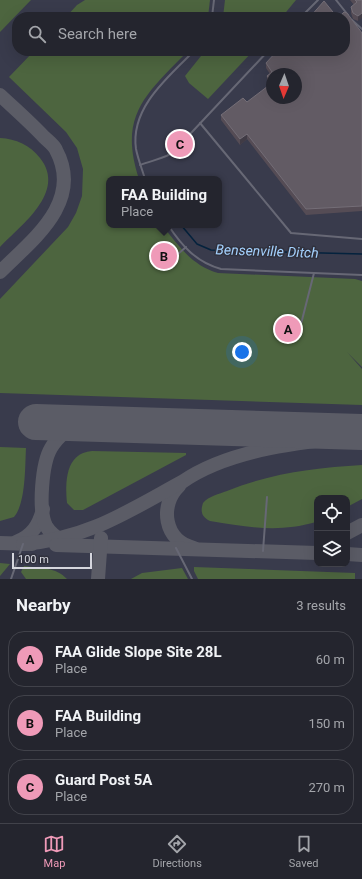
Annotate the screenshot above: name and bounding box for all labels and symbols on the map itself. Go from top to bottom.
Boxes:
north arrow [266,68,302,104]
pin: C [167,129,193,159]
pin: B [151,241,177,271]
water label: Bensenville Ditch [215,241,319,261]
pin: A [275,314,301,344]
your location [232,342,252,362]
scale bar [12,551,92,570]

